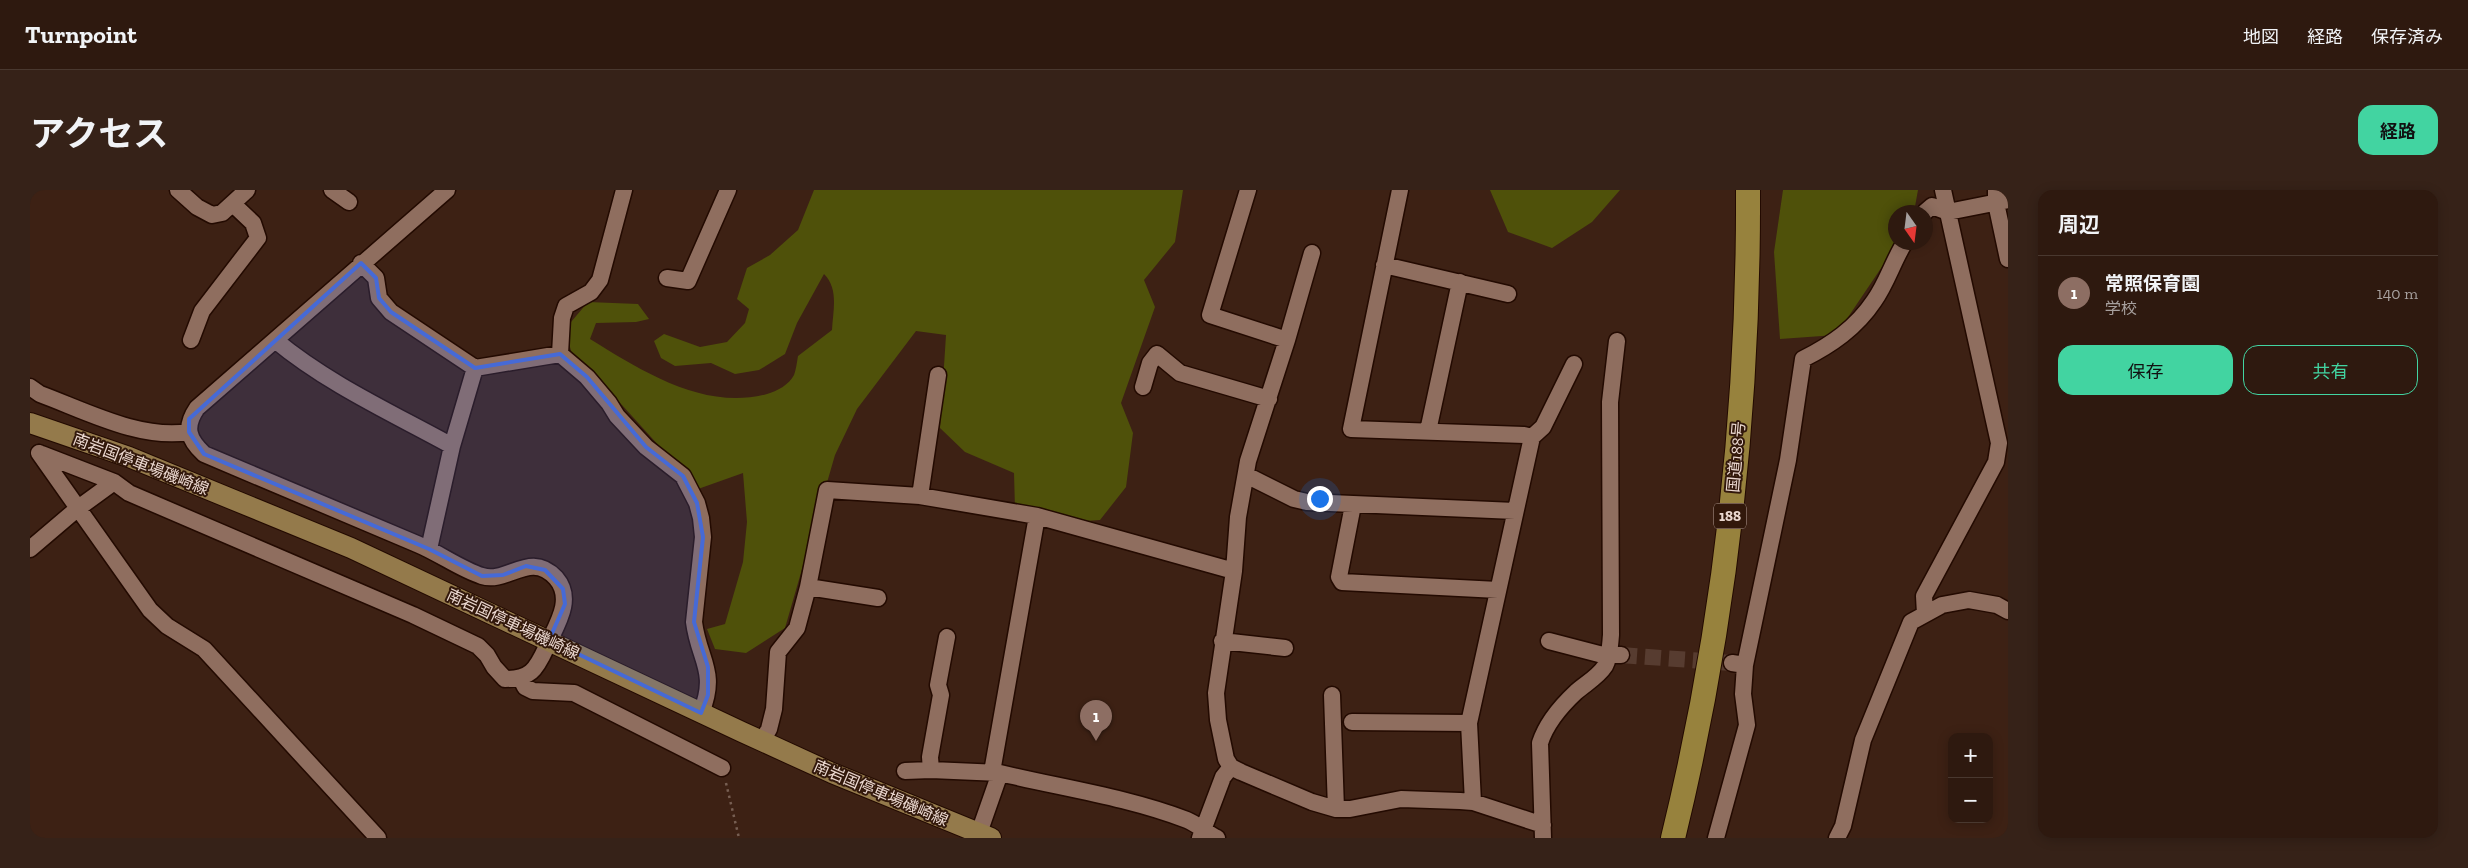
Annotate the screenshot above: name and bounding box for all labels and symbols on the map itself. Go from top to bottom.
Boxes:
north arrow [1888,205,1933,250]
street label: 国道188号 [1723,421,1749,493]
street label: 南岩国停車場磯崎線 [70,429,212,499]
your location [1307,486,1333,512]
road number: 188 [1714,504,1746,528]
street label: 南岩国停車場磯崎線 [444,585,582,663]
pin: 1 [1080,700,1112,741]
street label: 南岩国停車場磯崎線 [811,756,951,830]

